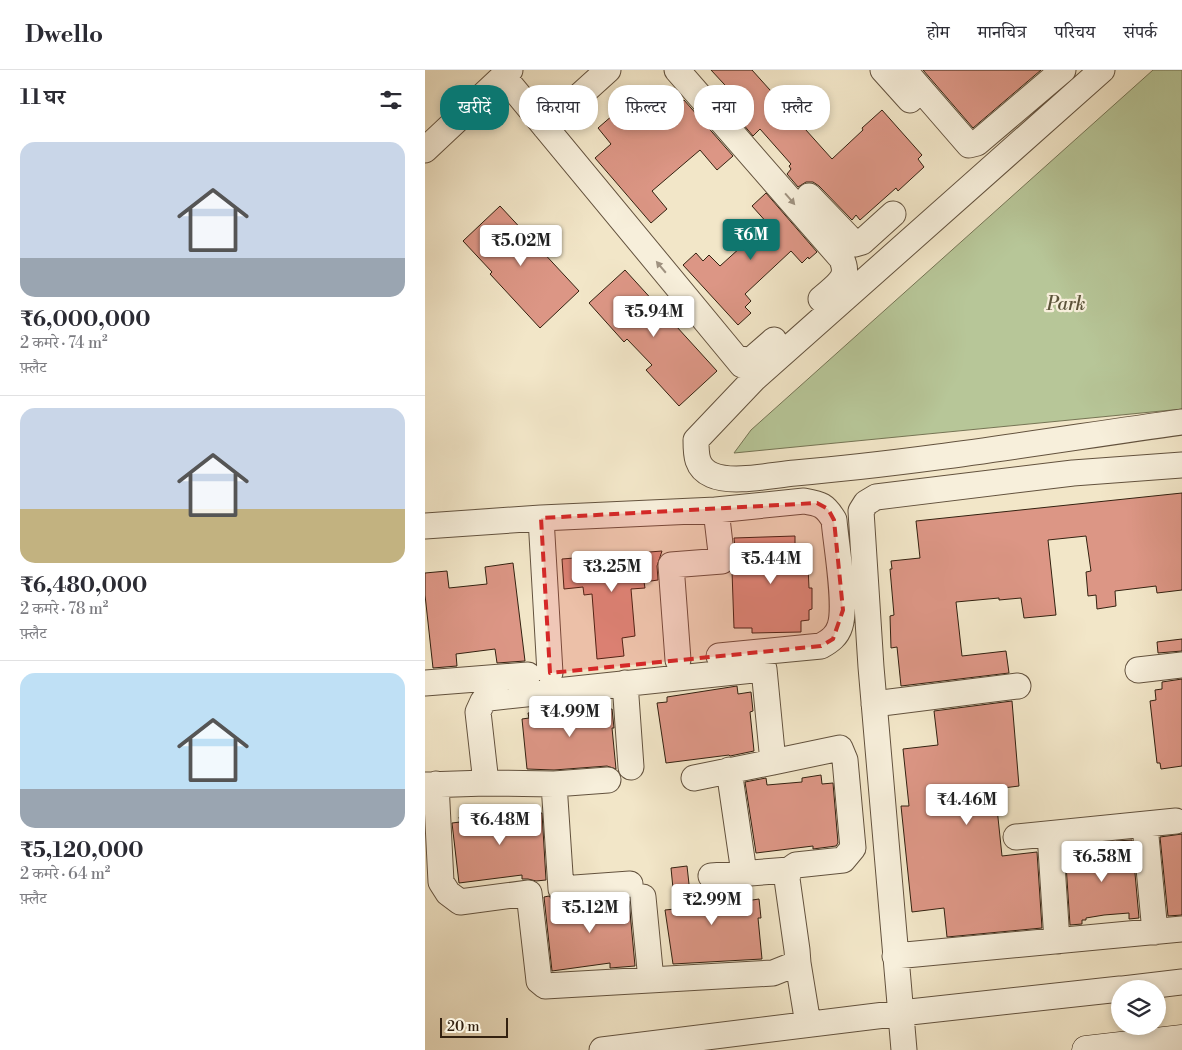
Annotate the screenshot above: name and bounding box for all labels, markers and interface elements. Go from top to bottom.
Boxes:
text: Dwello [25,20,103,50]
text: होम [927,21,950,44]
text: मानचित्र [978,21,1026,44]
text: परिचय [1054,21,1095,44]
text: संपर्क [1123,21,1157,44]
text: 11 घर [20,85,65,111]
chip: खरीदें [440,85,509,130]
chip: किराया [519,85,598,130]
chip: फ़िल्टर [608,85,684,130]
chip: नया [694,85,754,130]
chip: फ़्लैट [764,85,830,130]
icon: filters [377,86,405,114]
icon: home [168,175,258,265]
one-way arrow [784,192,795,205]
pin: ₹6M [727,218,775,261]
pin: ₹5.02M [480,224,562,267]
text: ₹6M [734,225,768,245]
text: ₹5.02M [491,231,551,251]
one-way arrow [656,261,667,273]
park label: Park [1046,292,1086,316]
pin: ₹5.94M [613,296,695,338]
text: ₹5.94M [624,302,684,322]
text: ₹6,000,000 [20,307,150,333]
text: 2 कमरे · 74 m² [20,333,108,353]
text: फ़्लैट [20,358,47,378]
icon: home [168,440,258,530]
pin: ₹5.44M [730,542,812,585]
text: ₹5.44M [741,549,801,569]
pin: ₹3.25M [571,550,653,593]
text: ₹3.25M [583,557,641,577]
text: ₹6,480,000 [20,573,147,599]
text: 2 कमरे · 78 m² [20,599,108,619]
text: फ़्लैट [20,624,47,644]
pin: ₹4.99M [529,696,611,738]
text: ₹4.99M [540,702,600,722]
icon: home [168,705,258,795]
pin: ₹4.46M [926,784,1008,826]
text: ₹4.46M [937,790,997,810]
pin: ₹6.48M [459,804,541,846]
text: ₹6.48M [470,810,530,830]
text: ₹5,120,000 [20,838,144,864]
pin: ₹6.58M [1061,840,1143,883]
text: ₹6.58M [1072,847,1132,867]
text: 2 कमरे · 64 m² [20,864,110,884]
pin: ₹2.99M [671,884,753,926]
text: फ़्लैट [20,889,47,909]
text: ₹2.99M [682,890,742,910]
pin: ₹5.12M [549,892,631,934]
text: ₹5.12M [562,898,618,918]
map controls [1111,980,1166,1035]
button: layers [1111,980,1166,1035]
scale bar [440,1015,507,1038]
text: 20 m [447,1018,479,1036]

